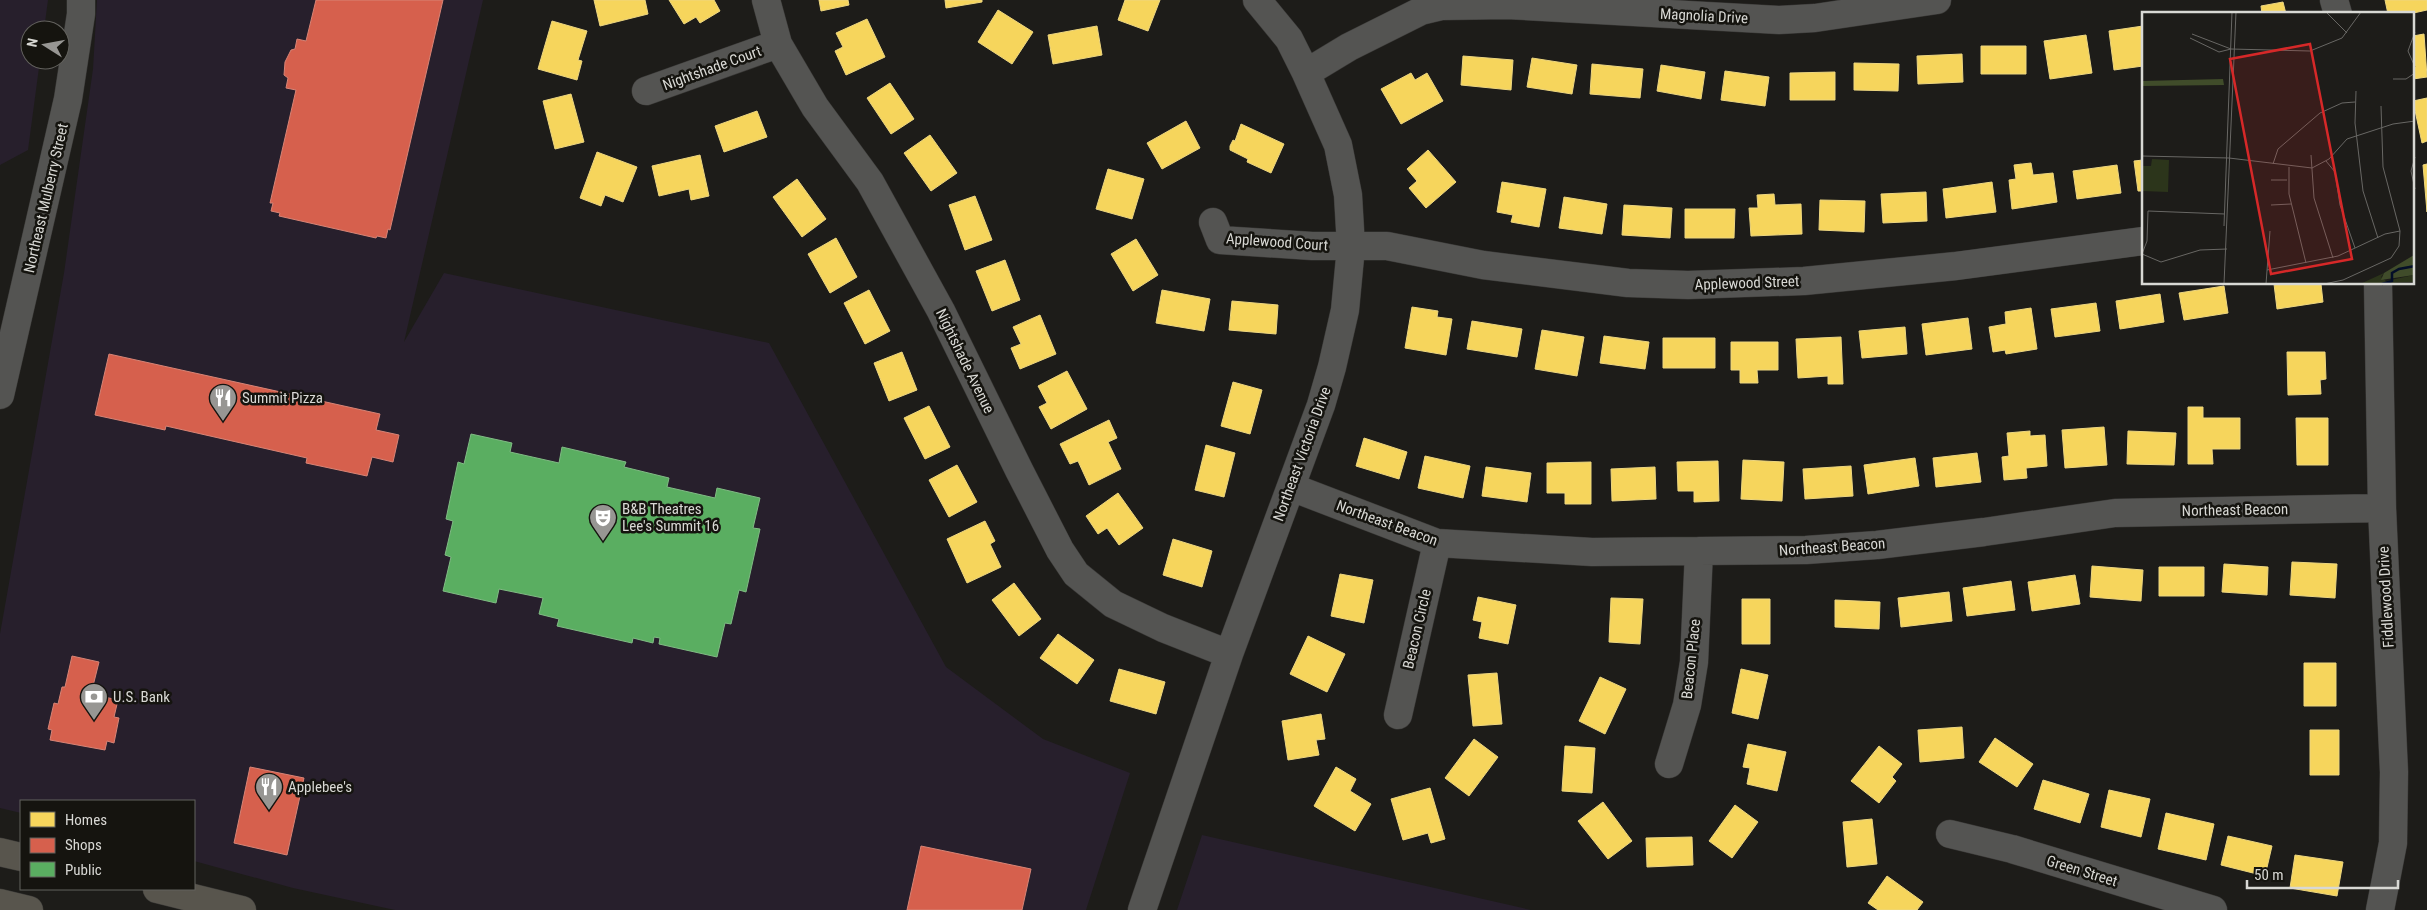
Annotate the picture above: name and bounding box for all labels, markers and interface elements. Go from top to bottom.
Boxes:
street label: Magnolia Drive [1660,5,1748,27]
inset map [2142,12,2414,285]
north arrow [20,20,70,70]
text: N [24,37,41,48]
street label: Nightshade Court [660,42,764,94]
street label: Northeast Mulberry Street [20,121,72,275]
street label: Applewood Court [1225,229,1329,255]
street label: Applewood Street [1694,272,1800,294]
street label: Nightshade Avenue [932,306,998,416]
restaurant icon: Summit Pizza [208,383,238,422]
street label: Northeast Victoria Drive [1269,384,1335,524]
place label: Summit Pizza [242,389,323,407]
street label: Northeast Beacon [1334,496,1440,550]
place label: B&B Theatres Lee's Summit 16 [622,500,719,535]
street label: Northeast Beacon [2182,500,2288,520]
theatre icon: B&B Theatres Lee's Summit 16 [588,503,618,542]
street label: Northeast Beacon [1778,534,1886,560]
street label: Fiddlewood Drive [2374,546,2398,648]
street label: Beacon Circle [1399,587,1435,671]
street label: Beacon Place [1678,618,1704,700]
bank icon: U.S. Bank [79,682,109,721]
place label: U.S. Bank [113,688,170,706]
restaurant icon: Applebee's [254,772,284,811]
place label: Applebee's [288,778,352,796]
legend [20,800,195,890]
text: Homes [65,811,107,829]
text: Shops [65,836,102,854]
street label: Green Street [2044,852,2120,890]
scale bar [2247,858,2398,890]
text: Public [65,861,102,879]
text: 50 m [2254,866,2284,884]

